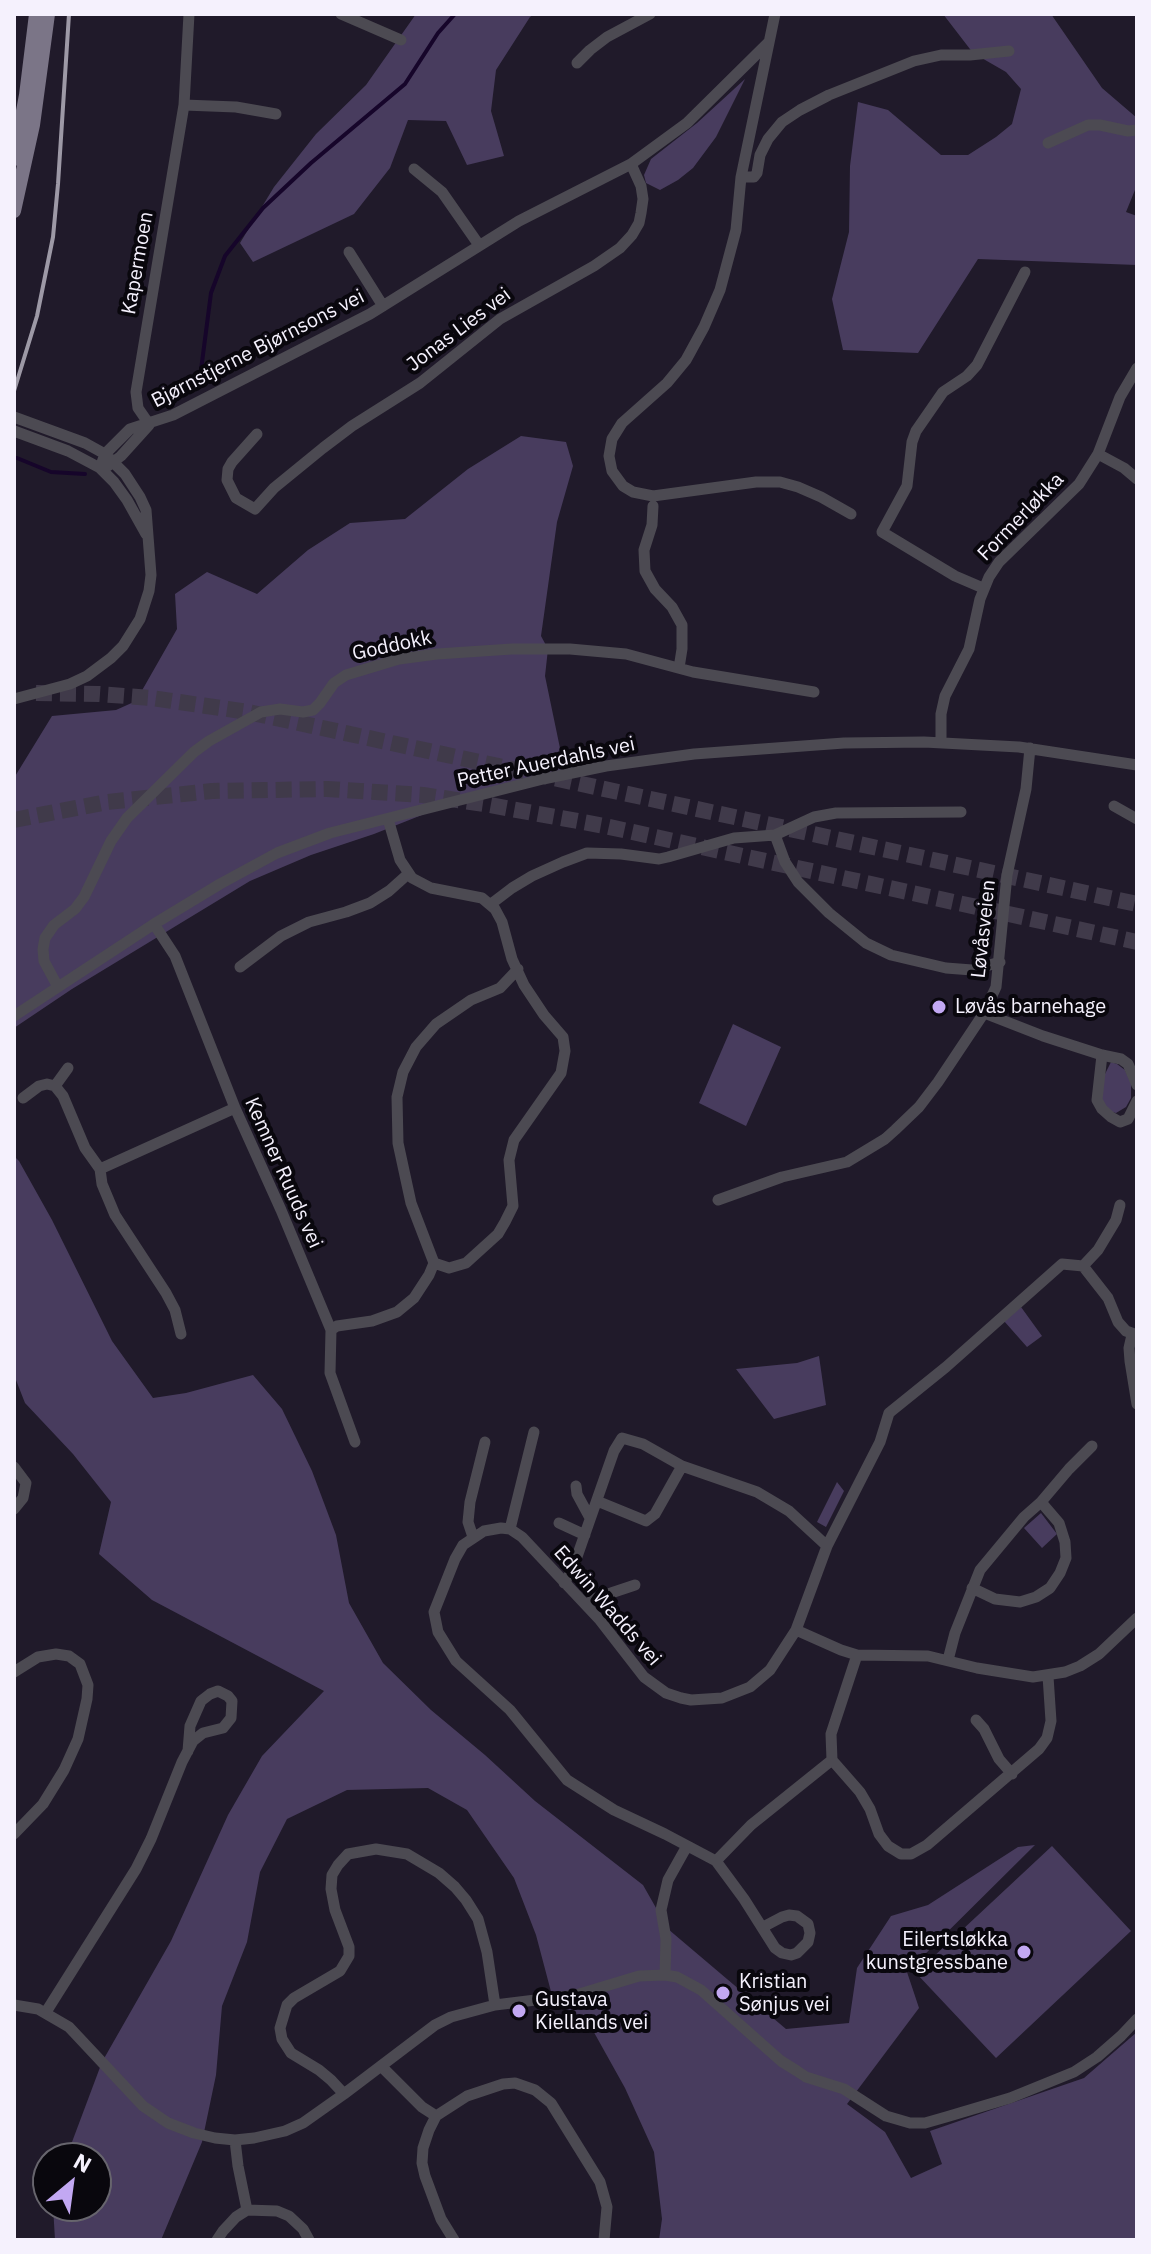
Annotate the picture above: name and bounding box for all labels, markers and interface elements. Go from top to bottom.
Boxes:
street label: Kapermoen [117,210,159,316]
street label: Jonas Lies vei [402,283,516,377]
street label: Bjørnstjerne Bjørnsons vei [148,285,368,413]
street label: Formerløkka [973,468,1069,566]
street label: Goddokk [350,626,434,666]
street label: Petter Auerdahls vei [455,732,637,794]
street label: Løvåsveien [967,879,1001,979]
place label: Løvås barnehage [955,995,1106,1019]
marker: Løvås barnehage [930,998,948,1016]
street label: Kemner Ruuds vei [239,1094,327,1252]
street label: Edwin Wadds vei [548,1541,666,1671]
place label: Eilertsløkka kunstgressbane [866,1928,1008,1975]
marker: Eilertsløkka kunstgressbane [1015,1943,1033,1961]
place label: Kristian Sønjus vei [739,1970,830,2017]
marker: Kristian Sønjus vei [714,1984,732,2002]
place label: Gustava Kiellands vei [535,1988,648,2035]
marker: Gustava Kiellands vei [510,2002,528,2020]
north arrow [32,2142,112,2222]
text: N [69,2146,97,2179]

